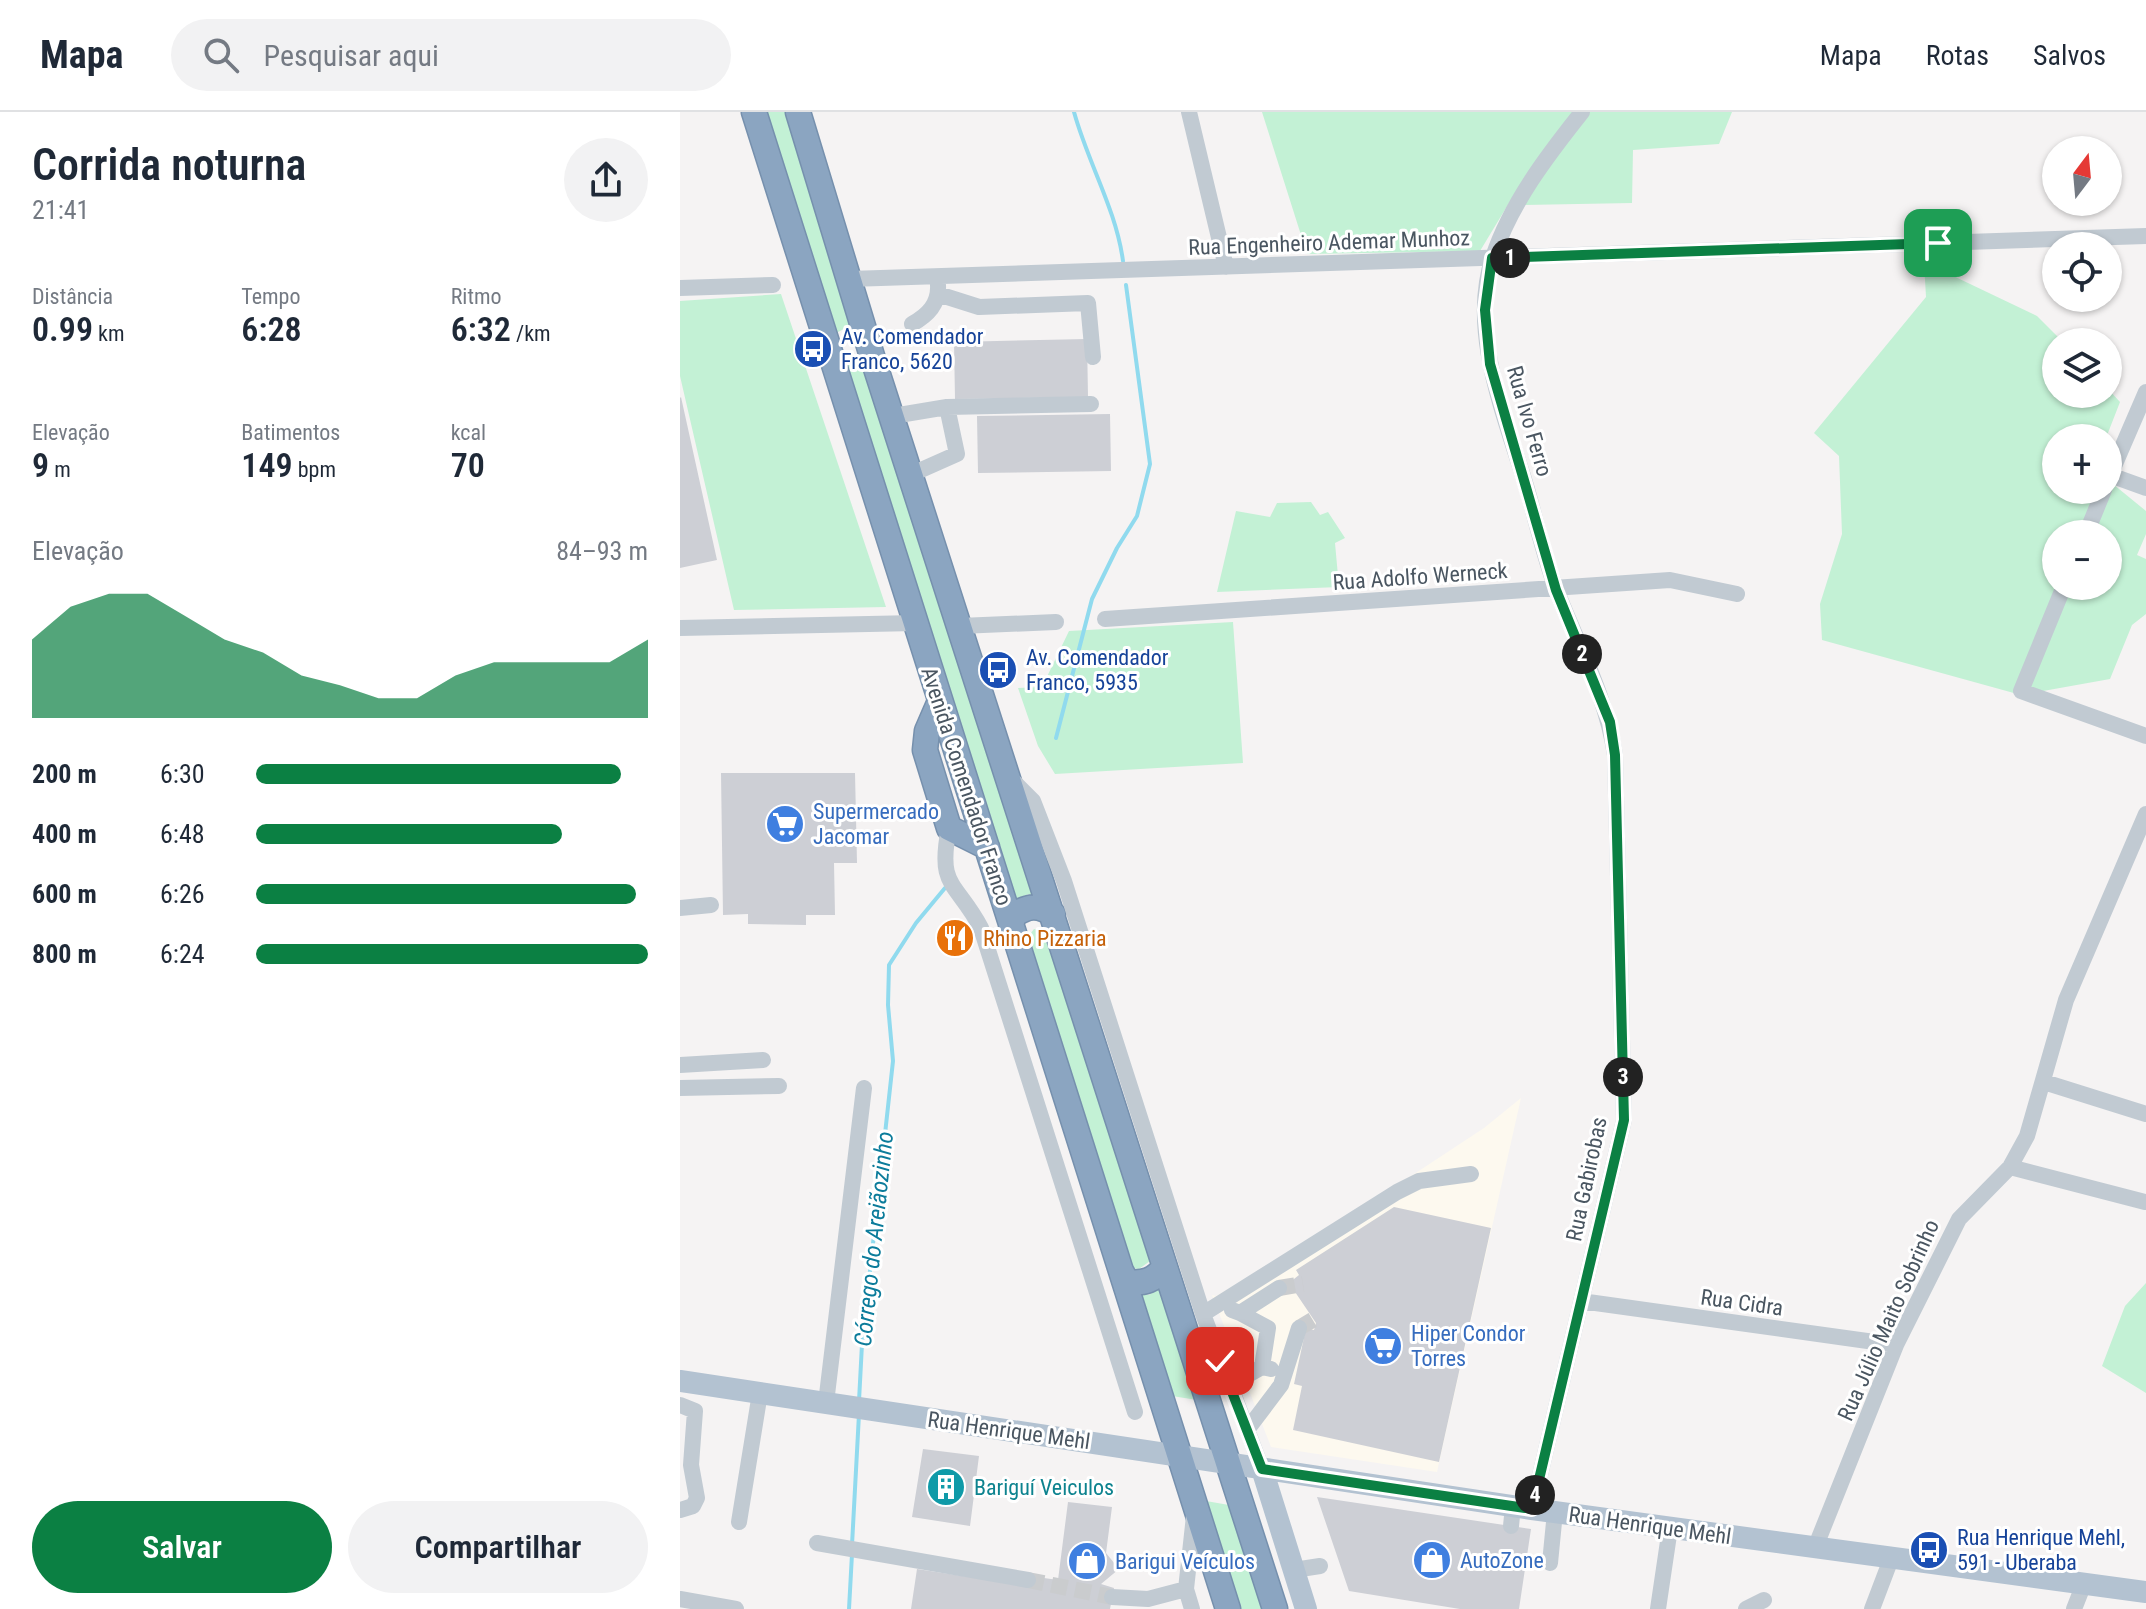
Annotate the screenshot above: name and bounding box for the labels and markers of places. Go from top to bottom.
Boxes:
pin [1904,209,1972,277]
pin: 1 [1490,238,1530,278]
place label: Av. Comendador Franco, 5620 [841,324,984,374]
bus stop icon: Av. Comendador Franco, 5620 [792,328,834,370]
pin: 2 [1562,634,1602,674]
place label: Av. Comendador Franco, 5935 [1026,645,1169,695]
bus stop icon: Av. Comendador Franco, 5935 [977,649,1019,691]
place label: Supermercado Jacomar [813,799,939,849]
supermarket icon: Supermercado Jacomar [764,803,806,845]
restaurant icon: Rhino Pizzaria [934,917,976,959]
place label: Rhino Pizzaria [983,926,1106,951]
pin: 3 [1603,1057,1643,1097]
place label: Hiper Condor Torres [1411,1321,1526,1371]
supermarket icon: Hiper Condor Torres [1362,1325,1404,1367]
pin [1186,1327,1254,1395]
building icon: Bariguí Veiculos [925,1466,967,1508]
place label: Bariguí Veiculos [974,1475,1114,1500]
pin: 4 [1515,1475,1555,1515]
place label: Rua Henrique Mehl, 591 - Uberaba [1957,1525,2125,1575]
bus stop icon: Rua Henrique Mehl, 591 - Uberaba [1908,1529,1950,1571]
shop icon: AutoZone [1411,1539,1453,1581]
shop icon: Barigui Veículos [1066,1540,1108,1582]
place label: AutoZone [1460,1548,1544,1573]
place label: Barigui Veículos [1115,1549,1255,1574]

